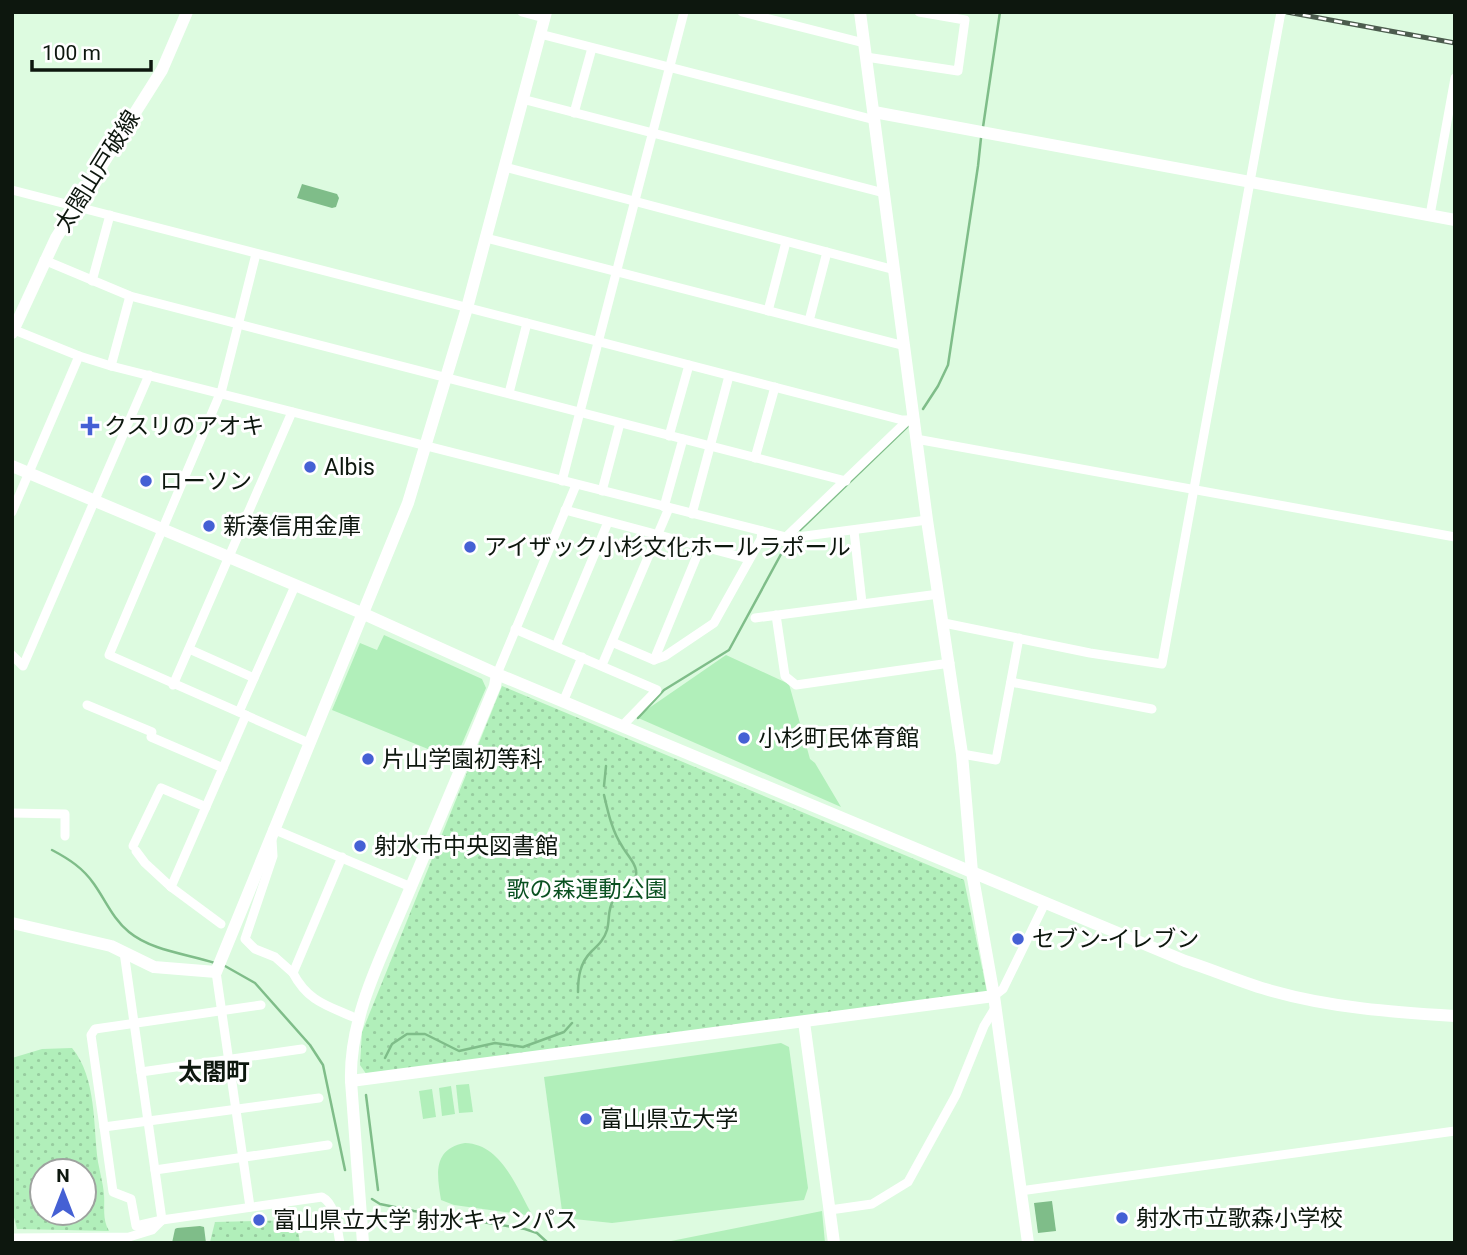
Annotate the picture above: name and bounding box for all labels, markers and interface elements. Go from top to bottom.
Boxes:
scale bar [32,28,150,72]
text: 100 m [42,41,101,65]
street label: 太閤山戸破線 [49,106,145,237]
place label: クスリのアオキ [104,413,264,440]
marker: クスリのアオキ [82,418,98,434]
place label: Albis [324,454,375,481]
marker: Albis [302,459,318,475]
place label: ローソン [160,468,252,495]
marker: ローソン [138,473,154,489]
place label: 新湊信用金庫 [223,513,361,540]
marker: 新湊信用金庫 [201,518,217,534]
place label: アイザック小杉文化ホールラポール [484,534,851,561]
marker: アイザック小杉文化ホールラポール [462,539,478,555]
place label: 小杉町民体育館 [758,725,919,752]
marker: 小杉町民体育館 [736,730,752,746]
place label: 片山学園初等科 [382,746,543,773]
marker: 片山学園初等科 [360,751,376,767]
place label: 射水市中央図書館 [374,833,558,860]
marker: 射水市中央図書館 [352,838,368,854]
park label: 歌の森運動公園 [507,876,668,903]
place label: セブン-イレブン [1032,926,1199,953]
marker: セブン-イレブン [1010,931,1026,947]
district label: 太閤町 [178,1058,250,1086]
place label: 富山県立大学 [600,1106,738,1133]
marker: 富山県立大学 [578,1111,594,1127]
north arrow [28,1157,98,1227]
text: N [56,1164,70,1187]
place label: 射水市立歌森小学校 [1136,1205,1343,1232]
place label: 富山県立大学 射水キャンパス [273,1207,578,1234]
marker: 射水市立歌森小学校 [1114,1210,1130,1226]
marker: 富山県立大学 射水キャンパス [251,1212,267,1228]

